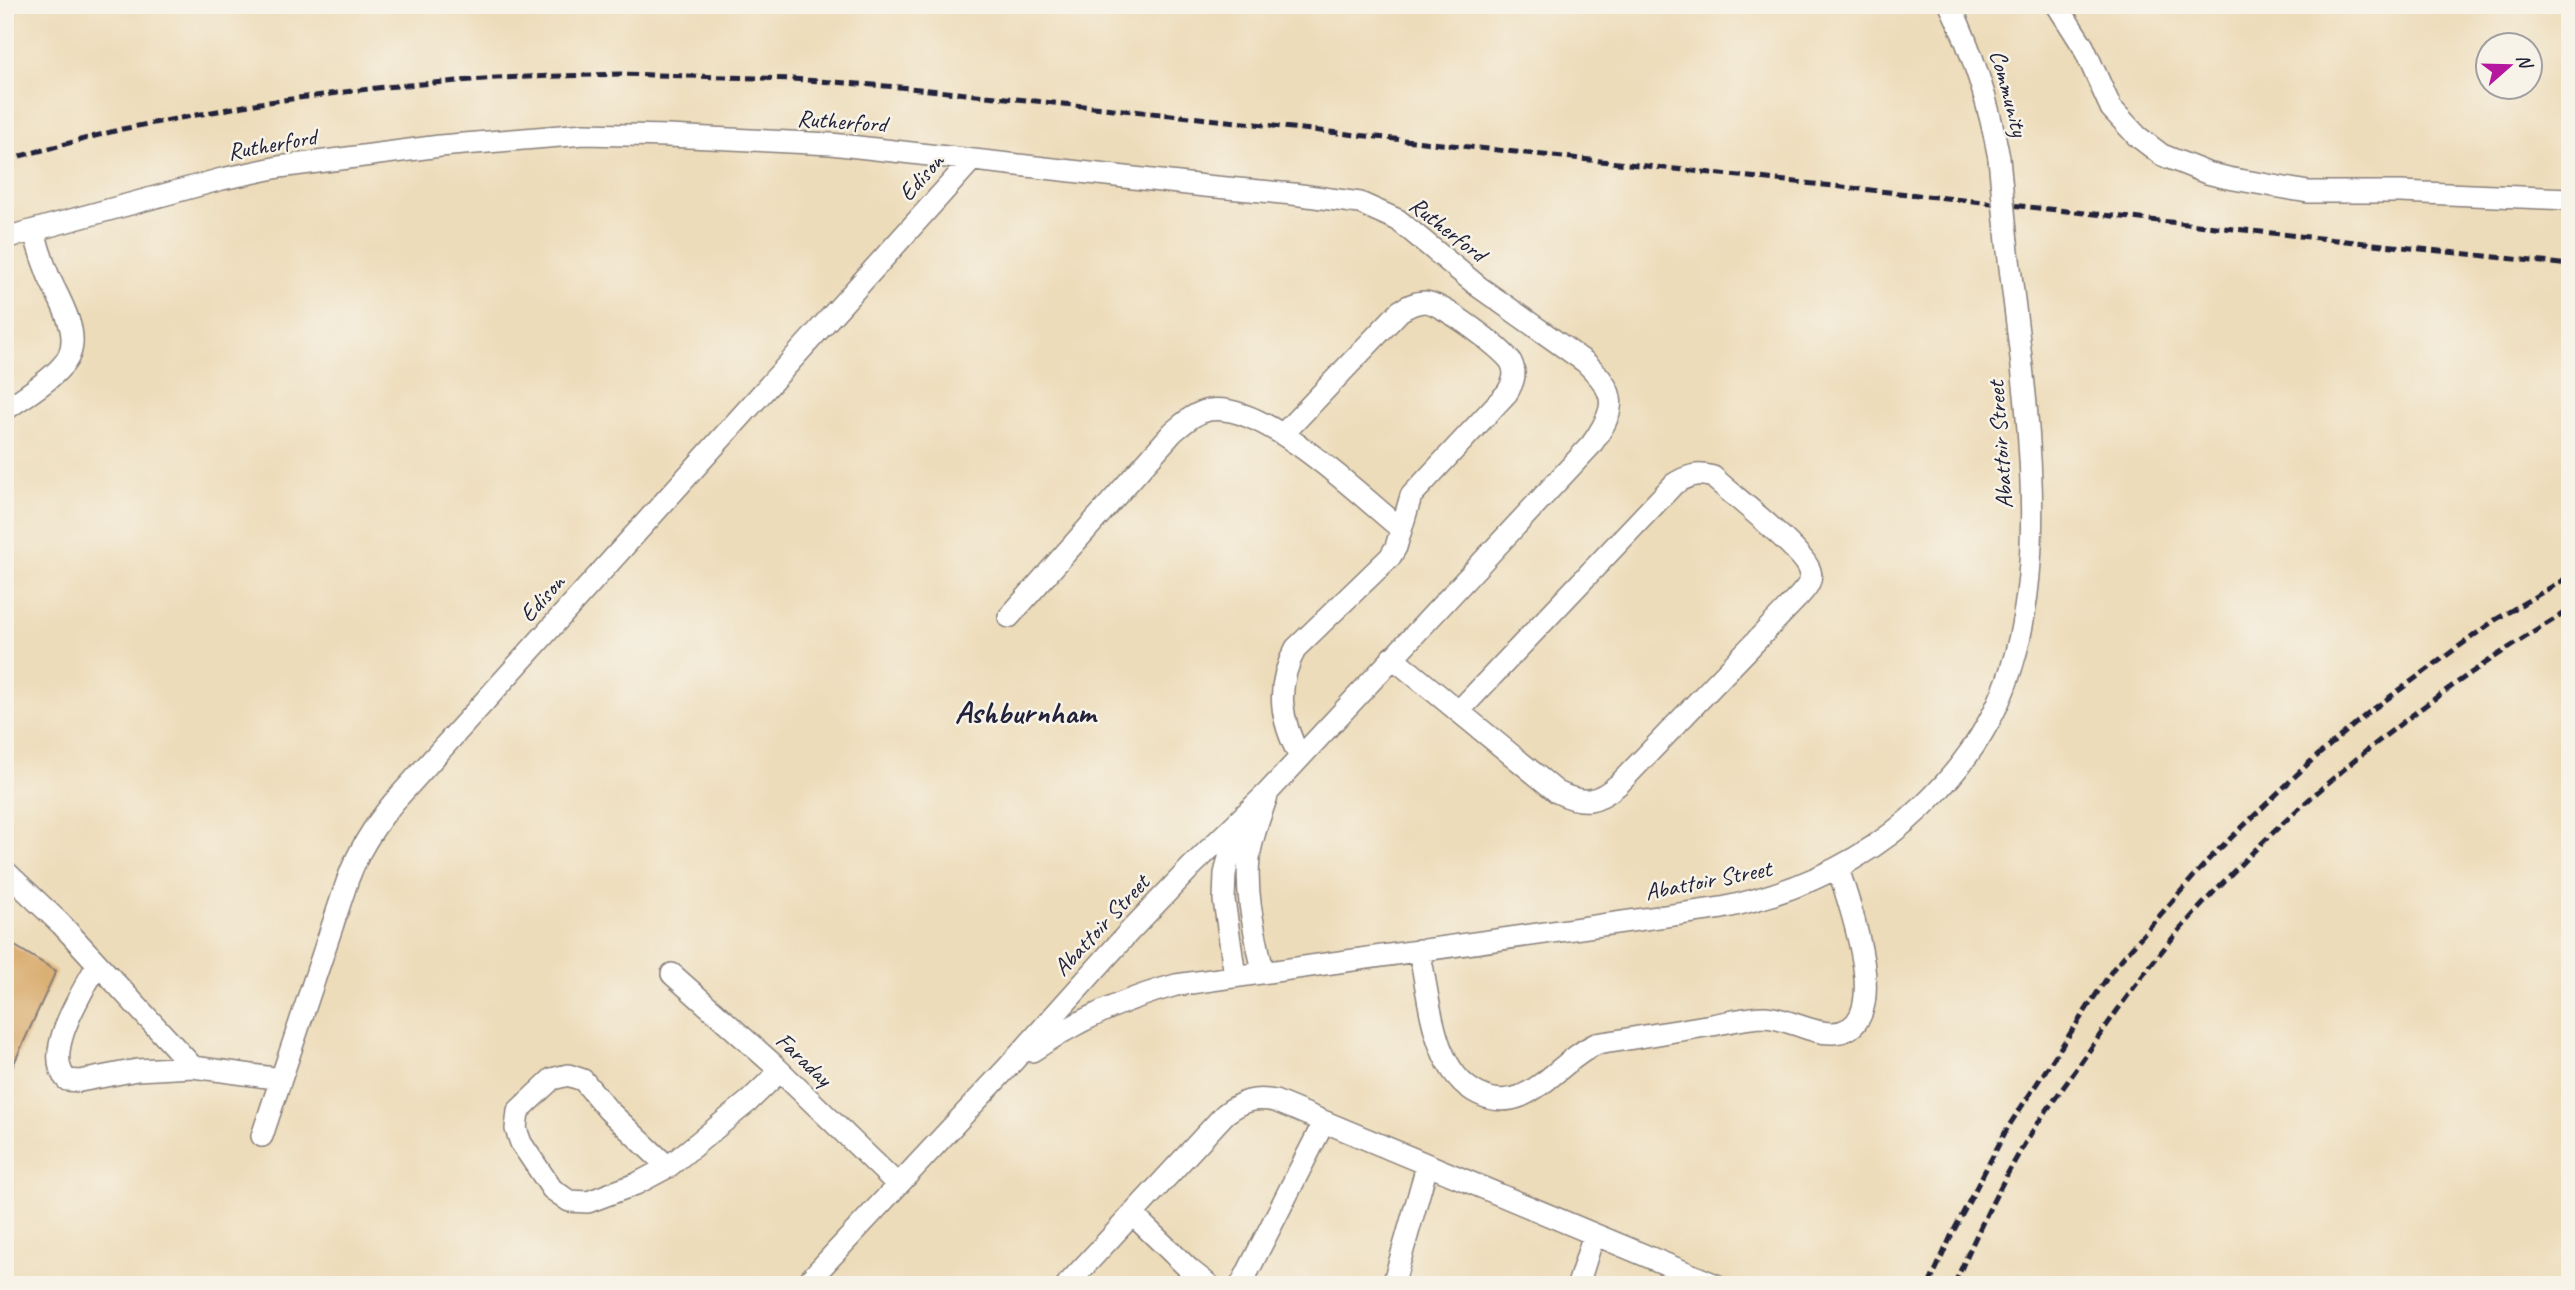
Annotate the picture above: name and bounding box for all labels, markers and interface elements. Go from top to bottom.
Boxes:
north arrow [2474,32,2544,102]
street label: Community [1983,47,2035,141]
text: N [2511,51,2538,73]
street label: Rutherford [796,103,891,139]
street label: Rutherford [225,121,322,167]
street label: Edison [892,146,951,207]
street label: Rutherford [1403,190,1495,271]
street label: Abattoir Street [1980,378,2019,510]
street label: Edison [513,567,572,628]
district label: Ashburnham [955,692,1098,733]
street label: Abattoir Street [1642,853,1776,907]
street label: Abattoir Street [1046,867,1157,982]
street label: Faraday [769,1025,840,1094]

